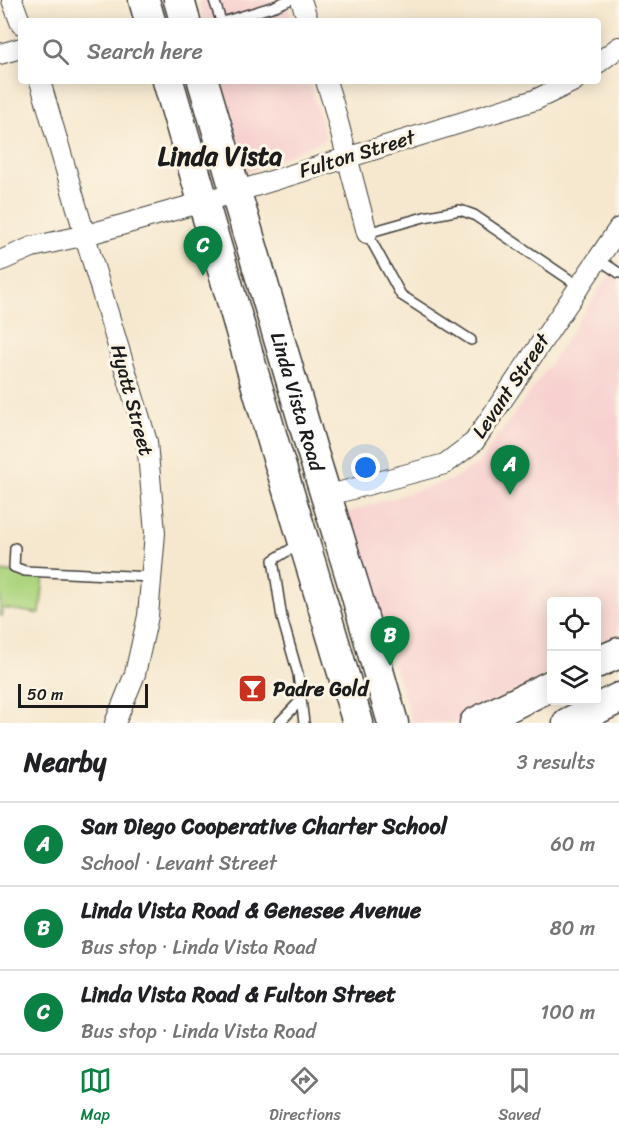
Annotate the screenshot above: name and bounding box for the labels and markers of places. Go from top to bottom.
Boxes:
pin: C [184,226,222,276]
pin: A [490,446,530,495]
pin: B [370,616,410,666]
place label: Padre Gold [273,672,370,707]
bar icon: Padre Gold [236,673,268,705]

